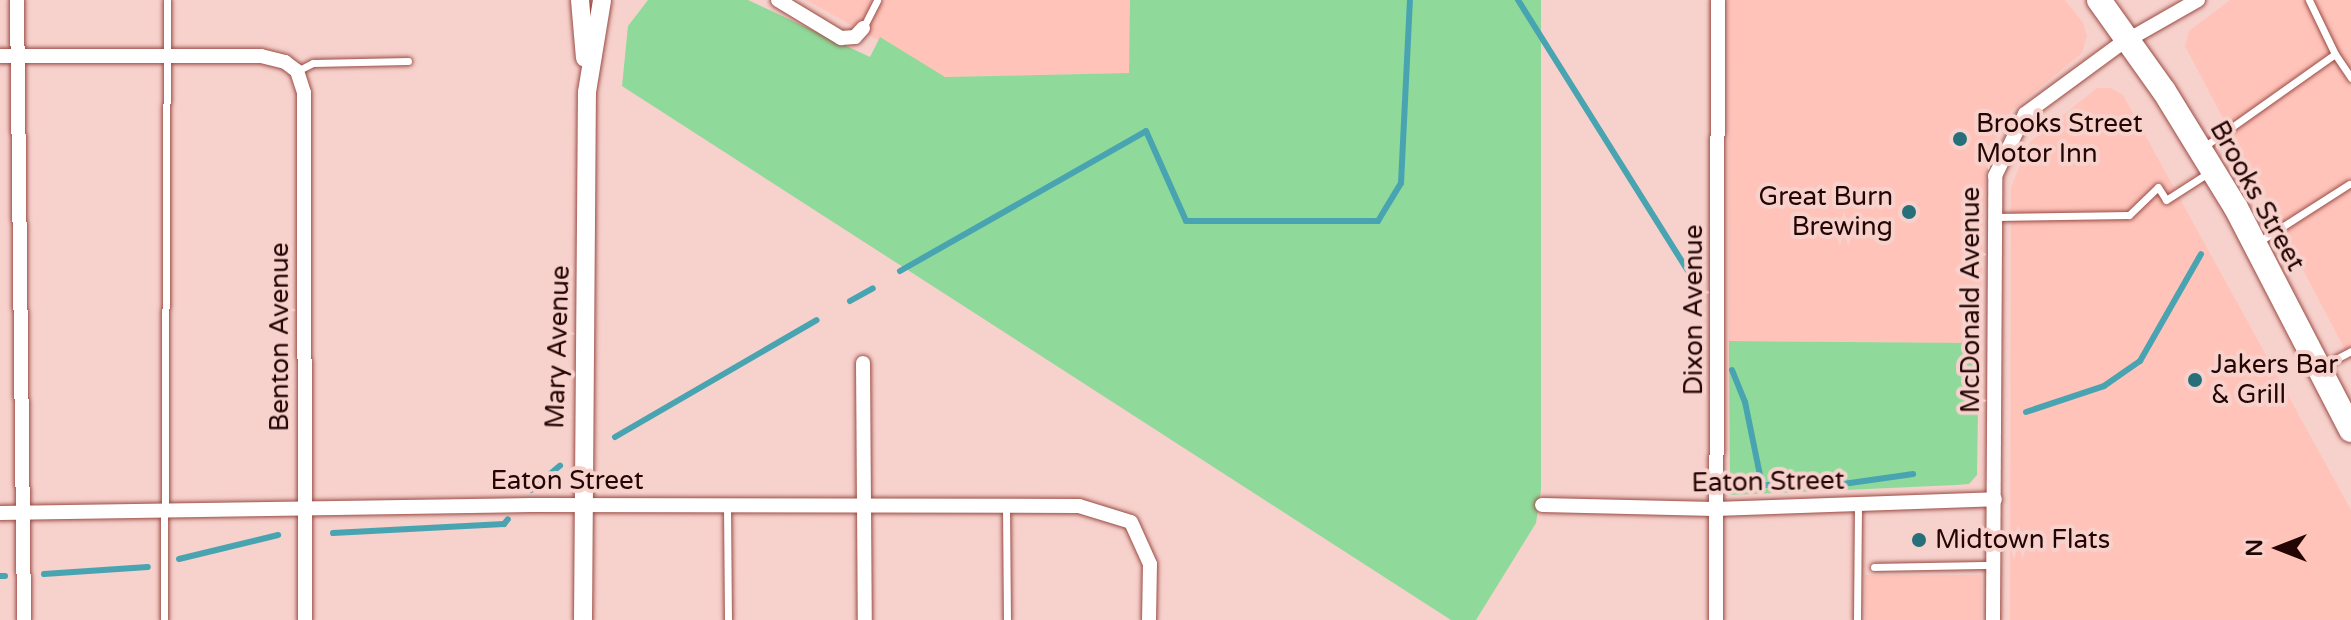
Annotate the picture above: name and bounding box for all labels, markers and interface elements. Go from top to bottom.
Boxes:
place label: Brooks Street Motor Inn [1976,108,2143,170]
street label: Brooks Street [2203,116,2311,276]
marker: Brooks Street Motor Inn [1951,130,1969,148]
place label: Great Burn Brewing [1759,181,1893,242]
street label: McDonald Avenue [1955,187,1987,413]
marker: Great Burn Brewing [1900,203,1918,221]
street label: Dixon Avenue [1678,225,1710,395]
street label: Benton Avenue [264,242,296,432]
street label: Mary Avenue [540,265,576,429]
place label: Jakers Bar & Grill [2211,349,2338,410]
marker: Jakers Bar & Grill [2186,371,2204,389]
street label: Eaton Street [490,465,644,497]
street label: Eaton Street [1691,465,1845,499]
north arrow [2239,508,2319,588]
place label: Midtown Flats [1935,524,2110,556]
marker: Midtown Flats [1910,531,1928,549]
text: N [2242,539,2268,557]

